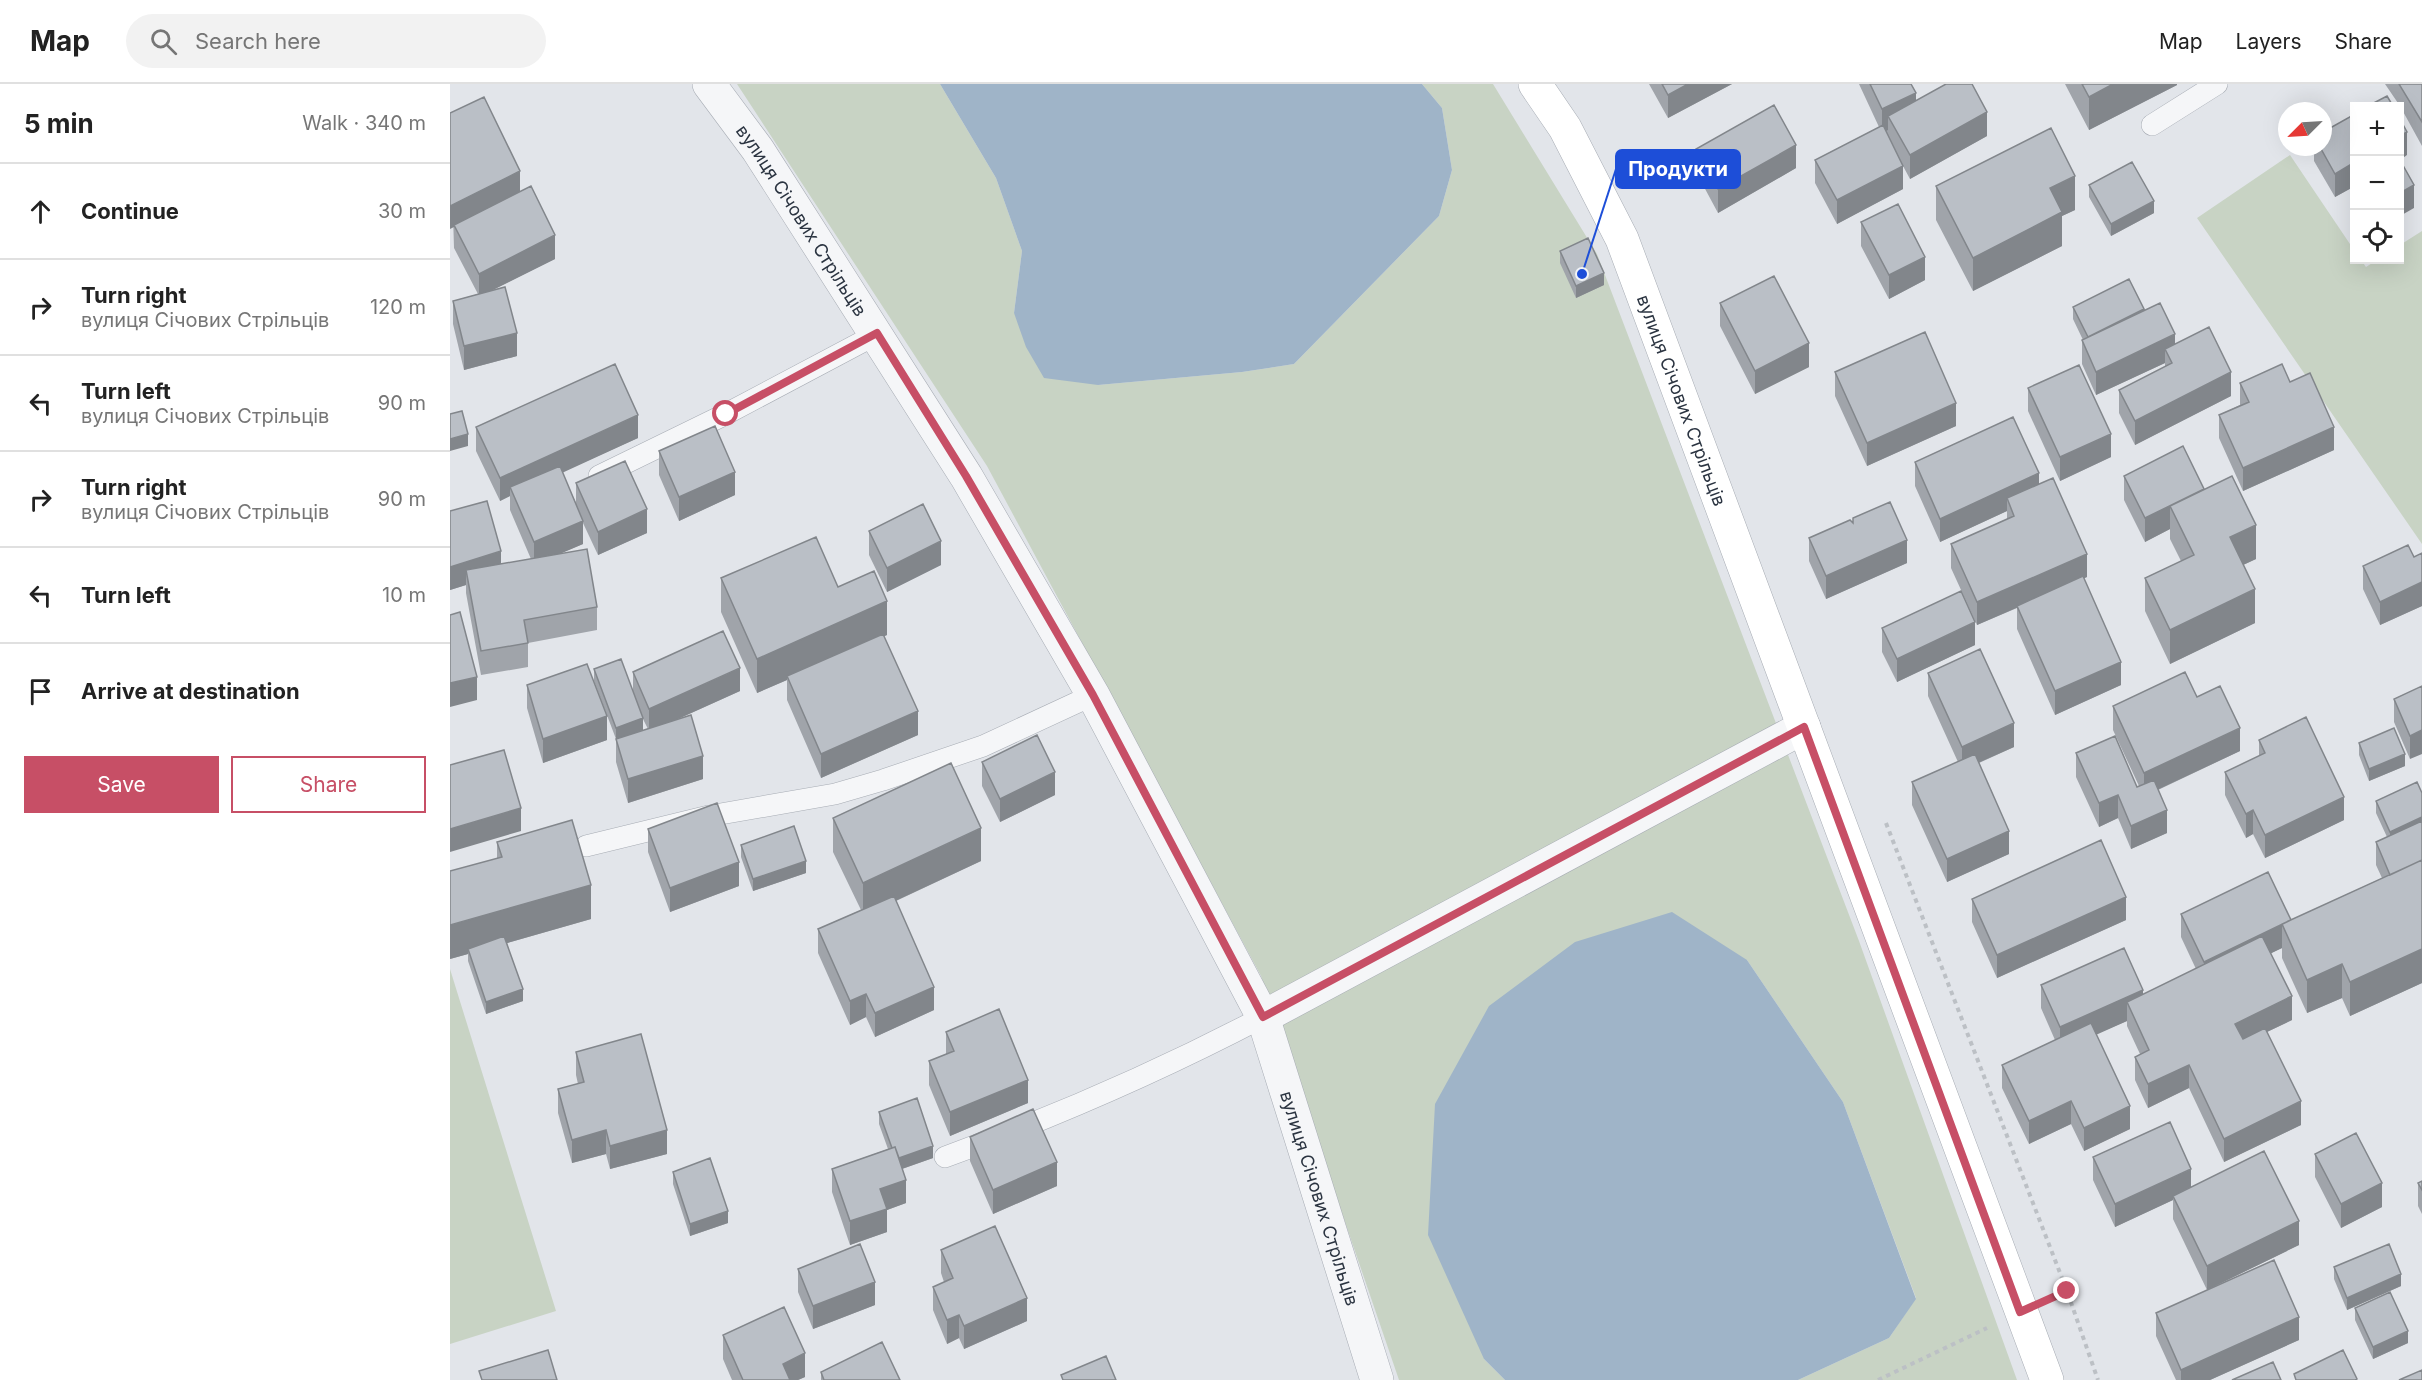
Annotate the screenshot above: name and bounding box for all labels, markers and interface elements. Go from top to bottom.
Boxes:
search box [126,14,546,68]
text: Map [30,24,90,58]
icon: search [147,25,180,58]
text: Search here [195,28,321,54]
text: Map [2159,29,2203,54]
text: Layers [2236,29,2302,54]
text: Share [2335,29,2392,54]
north arrow [2278,102,2332,156]
map controls [2350,102,2404,264]
button: + [2350,102,2404,156]
text: 5 min [24,108,94,139]
text: Walk · 340 m [302,111,426,135]
street label: вулиця Січових Стрільців [732,120,872,320]
callout: Продукти [1616,150,1740,188]
button: − [2350,156,2404,210]
text: Продукти [1628,157,1728,181]
icon: ahead [24,195,57,228]
text: Continue [81,198,179,224]
text: 30 m [378,199,426,223]
button: locate [2350,210,2404,264]
text: Turn right [81,282,187,308]
icon: right [24,291,57,324]
street label: вулиця Січових Стрільців [1633,292,1731,509]
text: 120 m [370,295,426,319]
text: вулиця Січових Стрільців [81,308,329,332]
text: Turn left [81,378,171,404]
icon: left [24,387,57,420]
text: 90 m [378,391,426,415]
route start [712,400,738,426]
text: вулиця Січових Стрільців [81,404,329,428]
text: Turn right [81,474,187,500]
icon: right [24,483,57,516]
text: 90 m [378,487,426,511]
text: вулиця Січових Стрільців [81,500,329,524]
icon: left [24,579,57,612]
text: Turn left [81,582,171,608]
text: 10 m [382,583,426,607]
icon: arrive [24,675,57,708]
text: Arrive at destination [81,678,300,704]
button: Save [24,756,219,813]
button: Share [231,756,426,813]
street label: вулиця Січових Стрільців [1276,1088,1363,1308]
route end [2053,1277,2079,1303]

